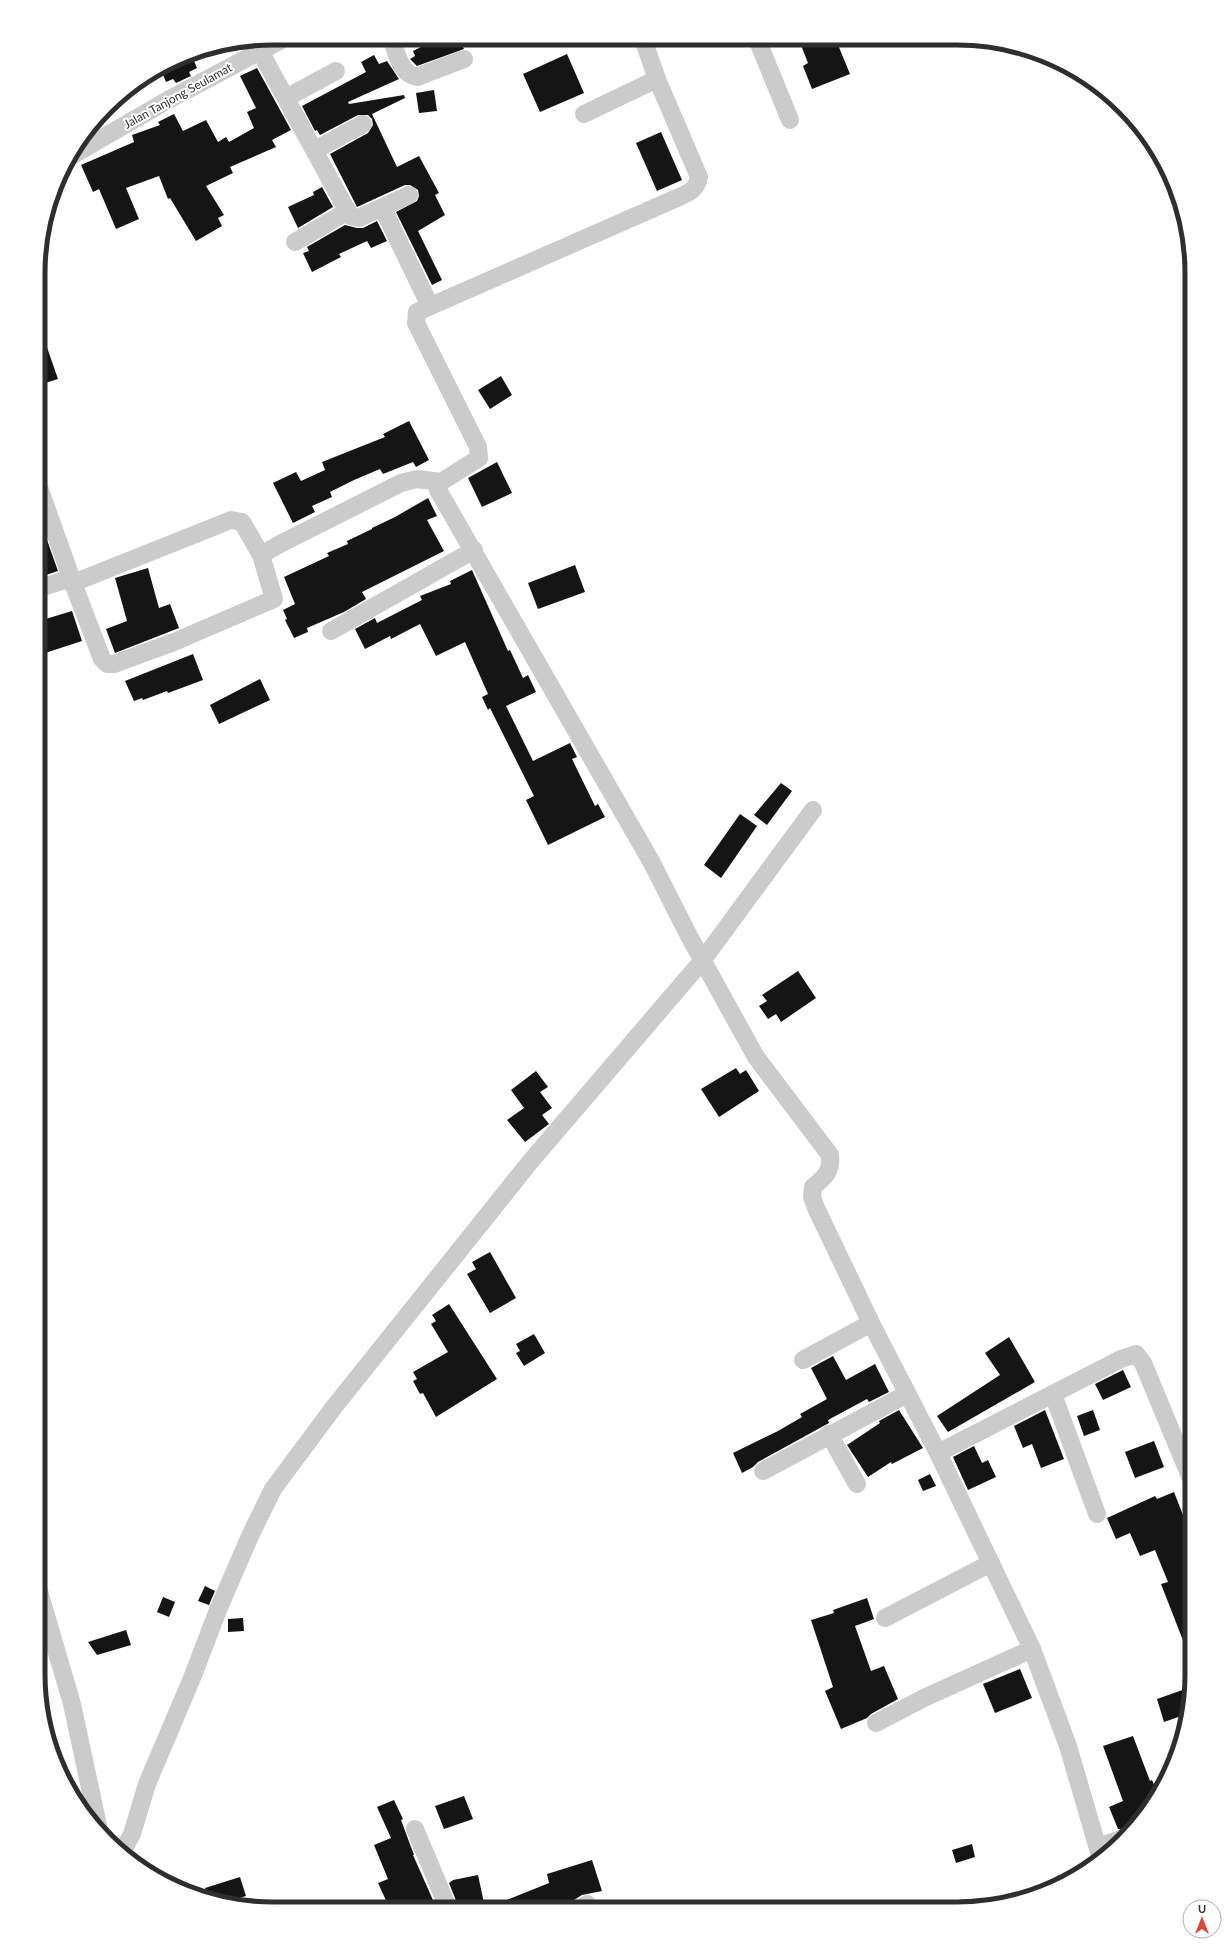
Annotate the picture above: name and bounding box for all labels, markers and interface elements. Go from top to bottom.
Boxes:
street label: Jalan Tanjong Seulamat [121,59,235,132]
north arrow [1182,1899,1222,1939]
text: U [1198,1902,1206,1915]

